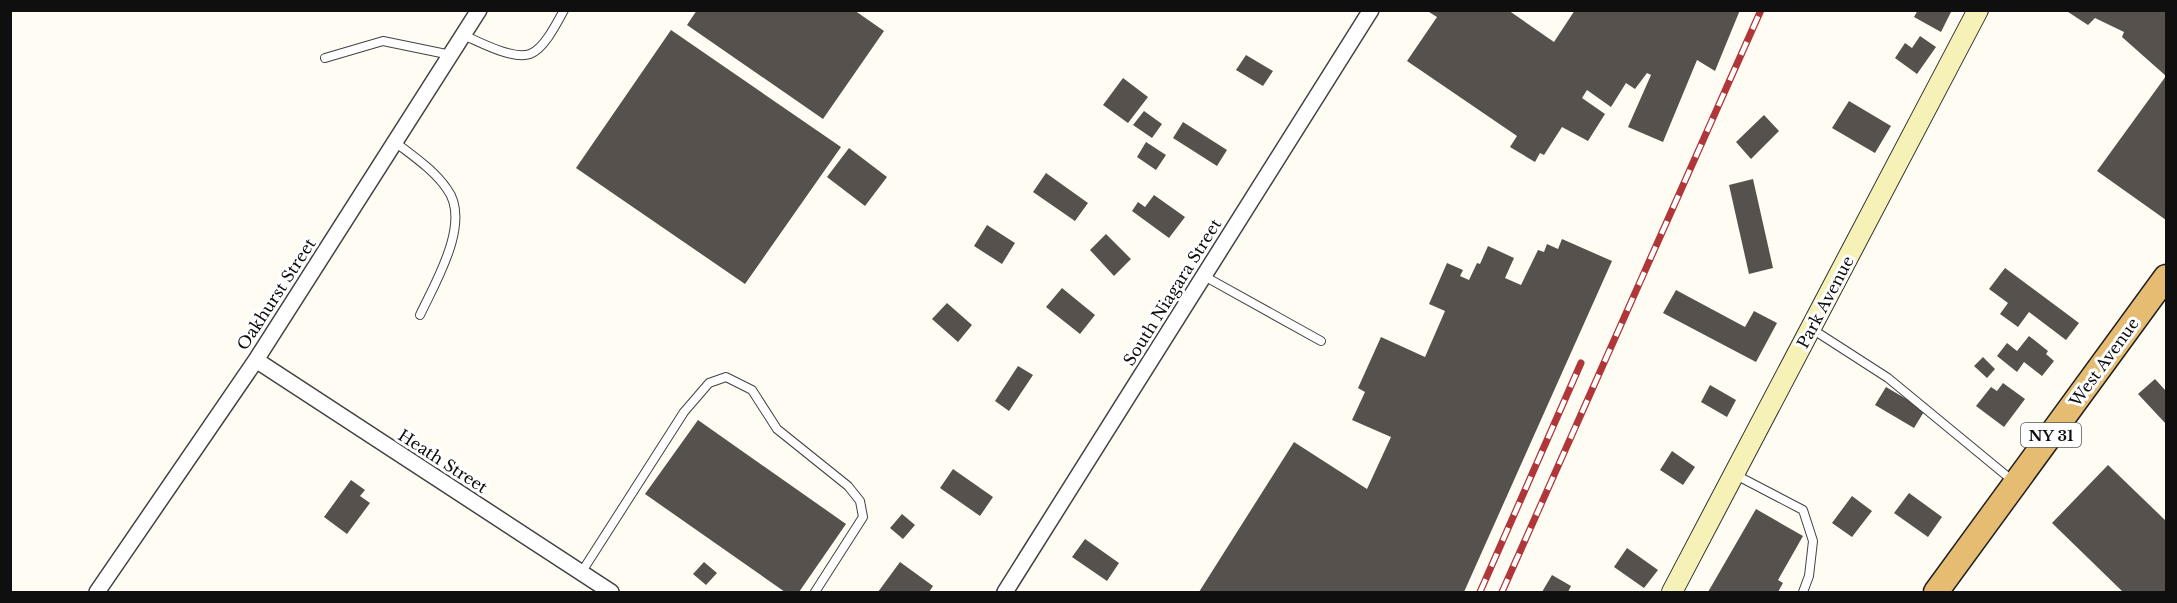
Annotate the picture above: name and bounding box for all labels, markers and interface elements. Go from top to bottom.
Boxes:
street label: South Niagara Street [1119,215,1225,369]
street label: Oakhurst Street [232,234,320,354]
street label: Park Avenue [1792,252,1858,352]
street label: West Avenue [2064,314,2143,411]
road number: NY 31 [2021,423,2081,447]
street label: Heath Street [395,425,491,497]

